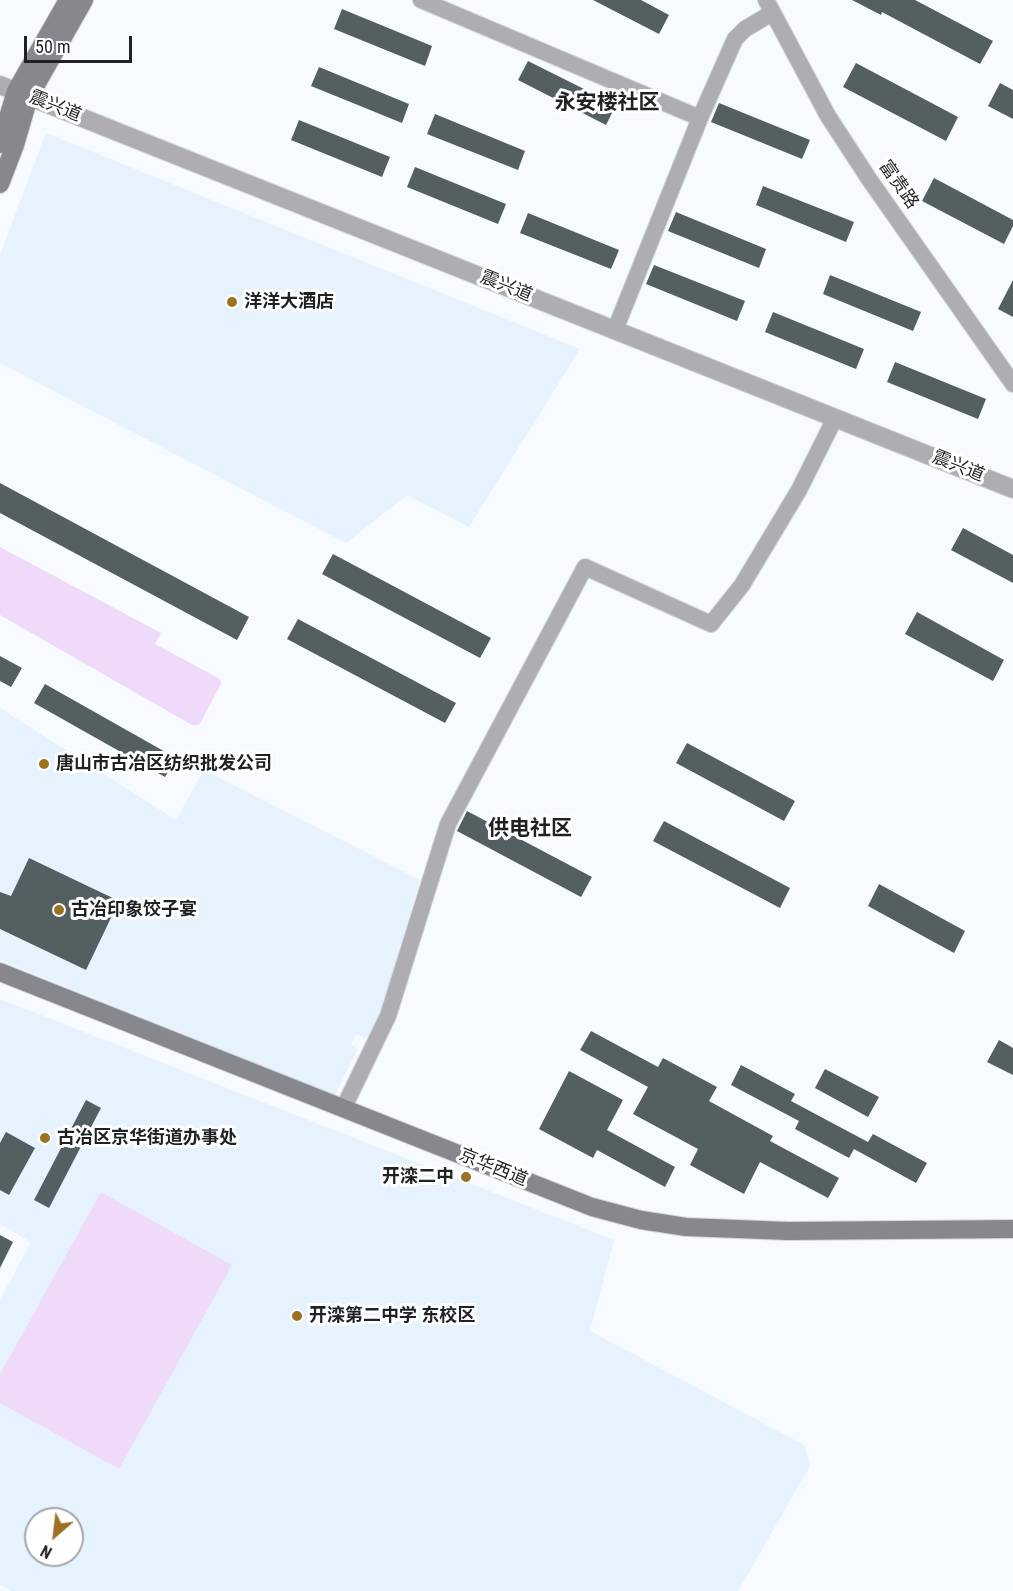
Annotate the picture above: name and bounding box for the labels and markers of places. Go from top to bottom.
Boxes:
place label: 洋洋大酒店 [244,291,334,313]
marker: 洋洋大酒店 [225,295,239,309]
place label: 唐山市古冶区纺织批发公司 [56,753,272,775]
marker: 唐山市古冶区纺织批发公司 [37,757,51,771]
place label: 古冶印象饺子宴 [71,899,197,921]
marker: 古冶印象饺子宴 [52,903,66,917]
place label: 古冶区京华街道办事处 [57,1127,237,1149]
marker: 古冶区京华街道办事处 [38,1131,52,1145]
place label: 开滦二中 [382,1166,454,1188]
marker: 开滦二中 [459,1170,473,1184]
place label: 开滦第二中学 东校区 [309,1305,475,1327]
marker: 开滦第二中学 东校区 [290,1309,304,1323]

